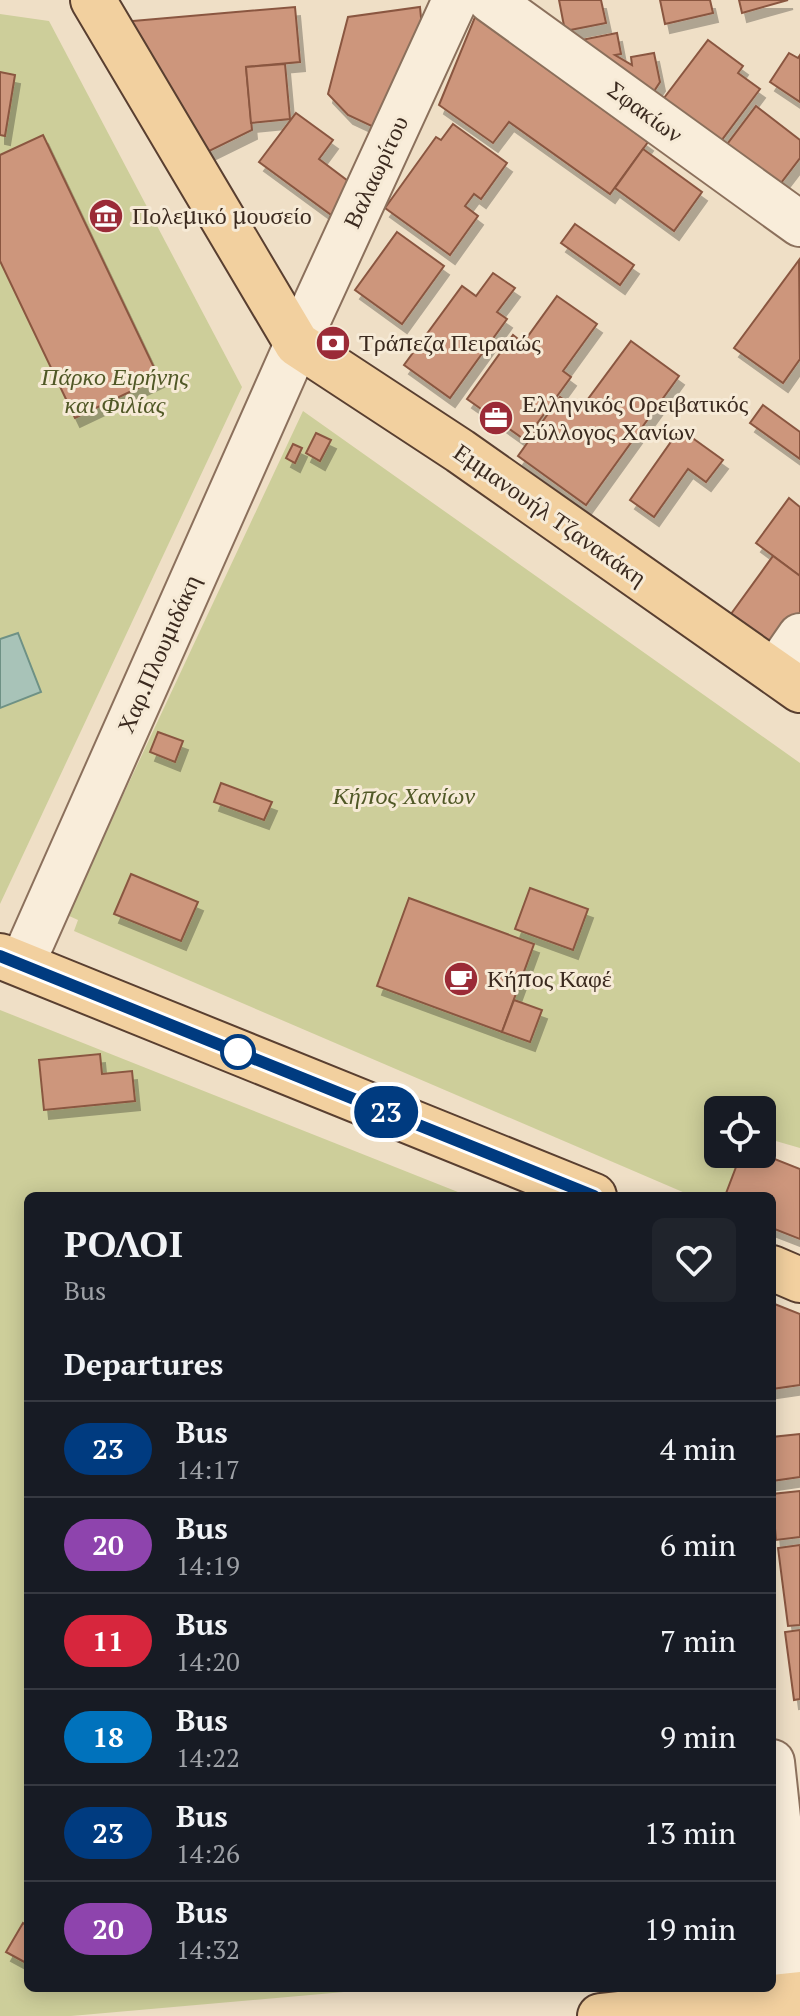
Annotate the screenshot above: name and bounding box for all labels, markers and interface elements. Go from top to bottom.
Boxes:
street label: Σφακίων [602,73,690,149]
street label: Βαλαωρίτου [335,110,415,233]
museum icon: Πολεμικό μουσείο [87,197,125,235]
place label: Πολεμικό μουσείο [132,199,312,231]
bank icon: Τράπεζα Πειραιώς [314,324,352,362]
place label: Τράπεζα Πειραιώς [359,326,541,358]
park label: Πάρκο Ειρήνης και Φιλίας [40,360,189,420]
place label: Ελληνικός Ορειβατικός Σύλλογος Χανίων [522,387,749,447]
office icon: Ελληνικός Ορειβατικός Σύλλογος Χανίων [477,399,515,437]
street label: Εμμανουήλ Τζανακάκη [448,436,653,593]
street label: Χαρ.Πλουμιδάκη [109,569,207,738]
park label: Κήπος Χανίων [332,779,476,811]
cafe icon: Κήπος Καφέ [442,960,480,998]
place label: Κήπος Καφέ [487,962,612,994]
unlabelled marker [221,1035,255,1069]
line badge: 23 [350,1086,422,1138]
text: 23 [370,1093,402,1130]
map controls [704,1096,776,1168]
button: locate [704,1096,776,1168]
text: ΡΟΛΟΙ [64,1218,183,1268]
button: heart [652,1218,736,1302]
text: Bus [64,1273,106,1307]
text: Departures [64,1344,223,1384]
text: Bus [176,1412,228,1452]
text: 4 min [660,1429,736,1469]
text: 23 [92,1430,124,1467]
text: 14:17 [176,1452,240,1486]
text: Bus [176,1508,228,1548]
text: 6 min [660,1525,736,1565]
text: 20 [92,1526,124,1563]
text: 14:19 [176,1548,240,1582]
text: Bus [176,1604,228,1644]
text: 7 min [660,1621,736,1661]
text: 11 [92,1622,124,1659]
text: 14:20 [176,1644,240,1678]
text: Bus [176,1700,228,1740]
text: 9 min [660,1717,736,1757]
text: 18 [92,1718,124,1755]
text: 14:22 [176,1740,240,1774]
text: Bus [176,1796,228,1836]
text: 13 min [644,1813,736,1853]
text: 23 [92,1814,124,1851]
text: 14:26 [176,1836,240,1870]
text: Bus [176,1892,228,1932]
text: 19 min [644,1909,736,1949]
text: 20 [92,1910,124,1947]
text: 14:32 [176,1932,240,1966]

